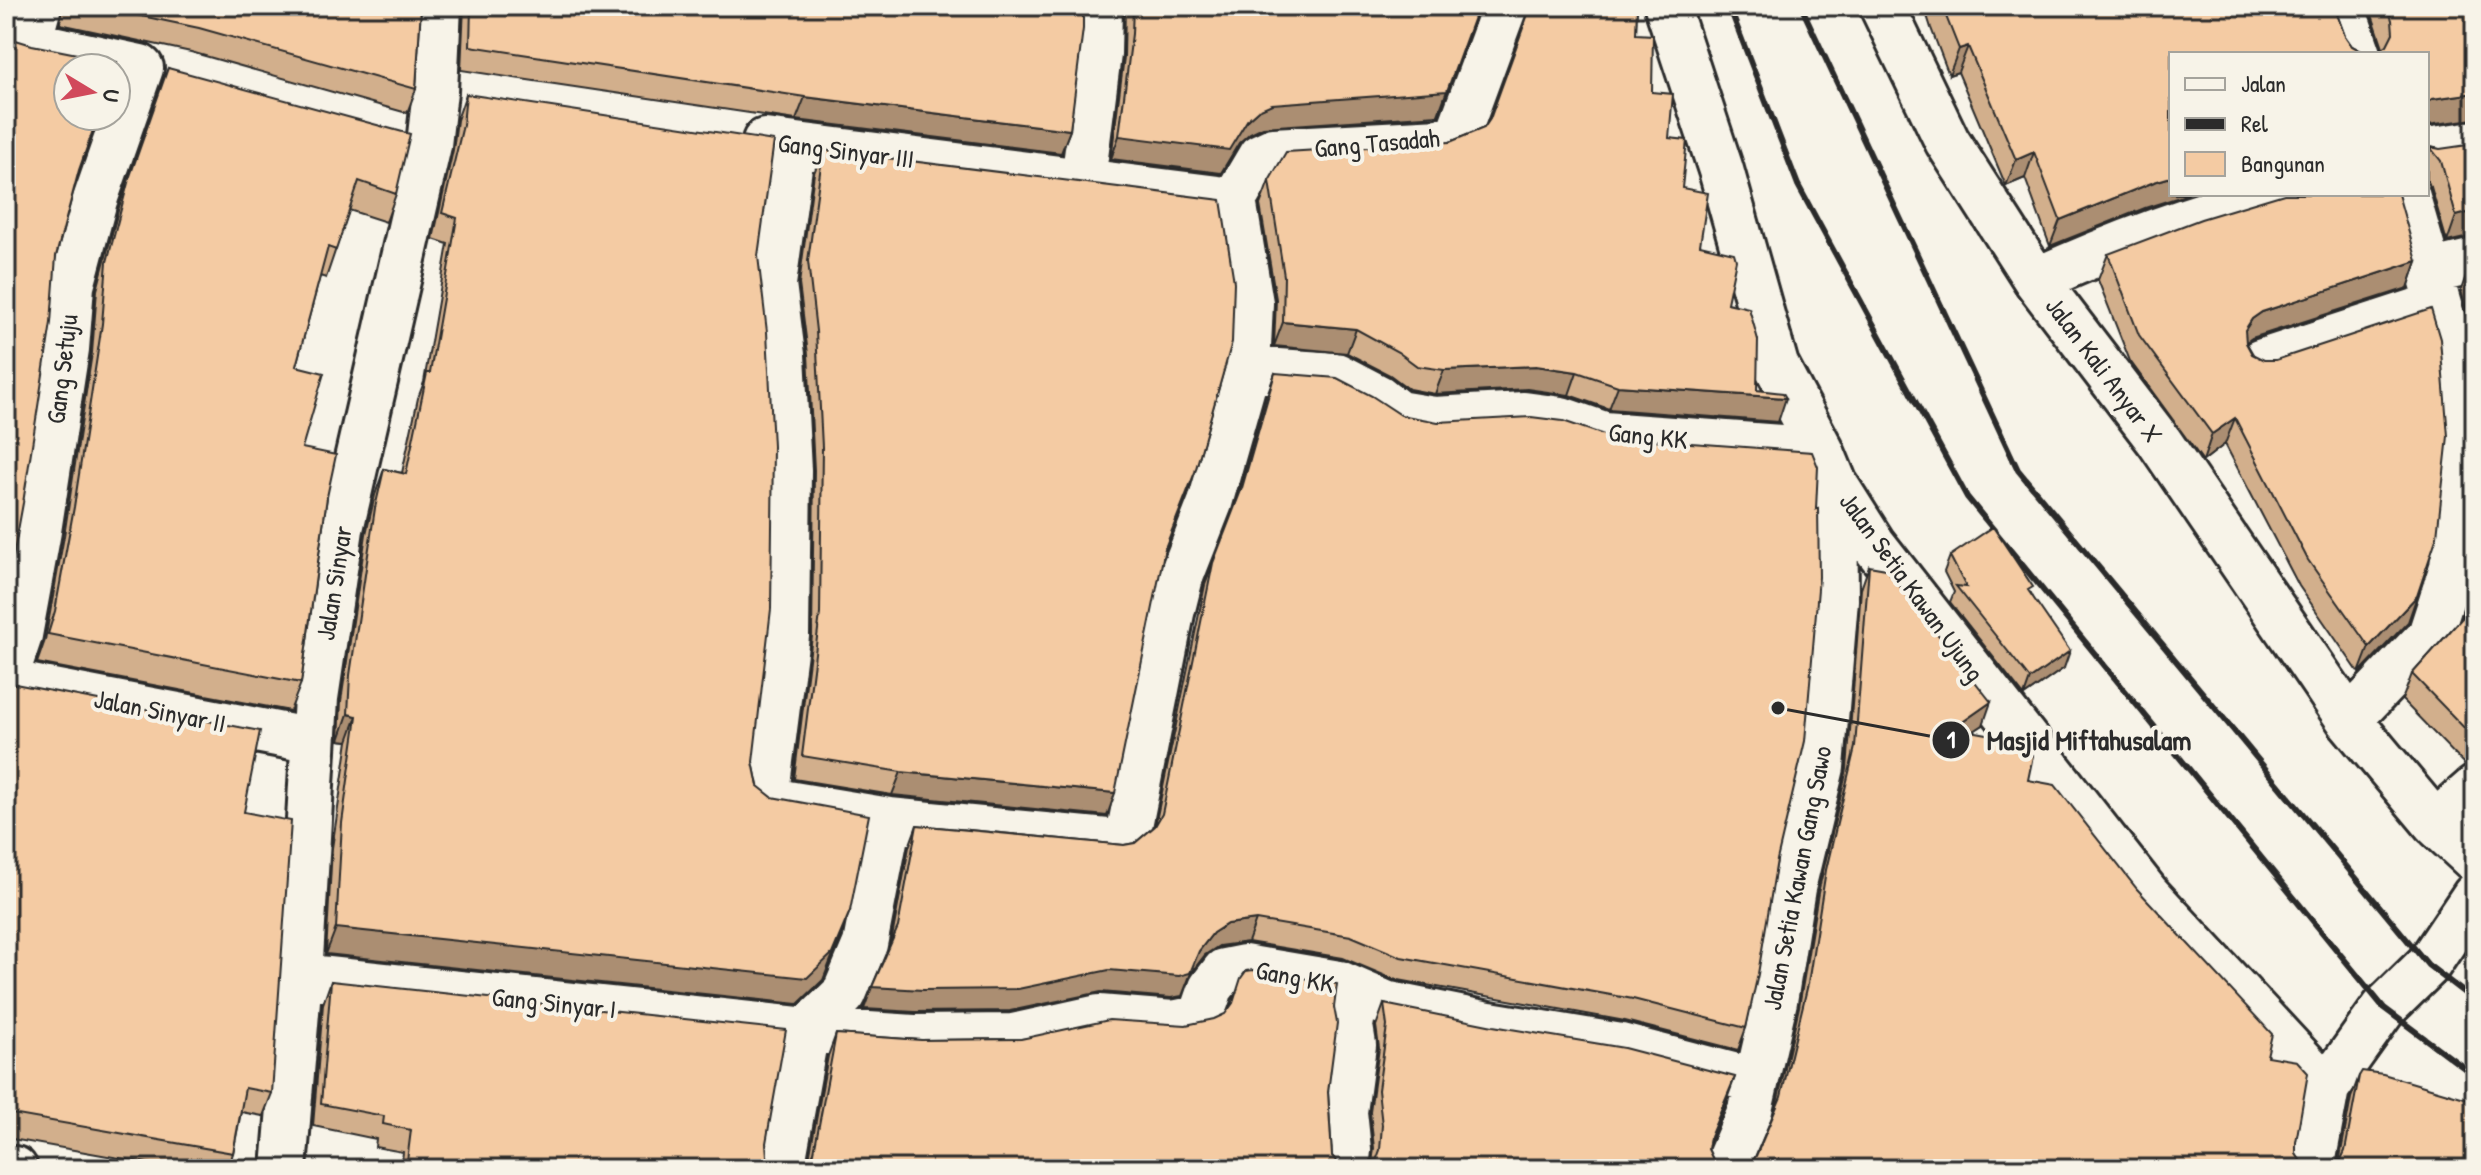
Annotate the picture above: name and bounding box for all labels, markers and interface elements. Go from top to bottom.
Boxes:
north arrow [52,52,132,132]
legend [2169,52,2429,196]
text: Jalan [2241,67,2286,99]
text: U [96,87,128,104]
text: Rel [2241,107,2268,139]
street label: Gang Tasadah [1313,120,1441,165]
street label: Gang Sinyar III [776,125,916,176]
text: Bangunan [2241,147,2325,179]
street label: Jalan Kali Anyar X [2038,290,2171,450]
street label: Gang Setuju [37,312,86,426]
street label: Gang KK [1607,414,1690,457]
street label: Jalan Setia Kawan Ujung [1832,485,1993,688]
street label: Jalan Sinyar [307,523,360,643]
street label: Jalan Sinyar II [91,681,229,740]
callout: Masjid Miftahusalam [1931,714,2207,766]
text: Masjid Miftahusalam [1987,721,2191,759]
text: 1 [1947,723,1956,755]
street label: Jalan Setia Kawan Gang Sawo [1754,743,1839,1013]
street label: Gang KK [1253,952,1338,1001]
street label: Gang Sinyar I [490,979,618,1026]

